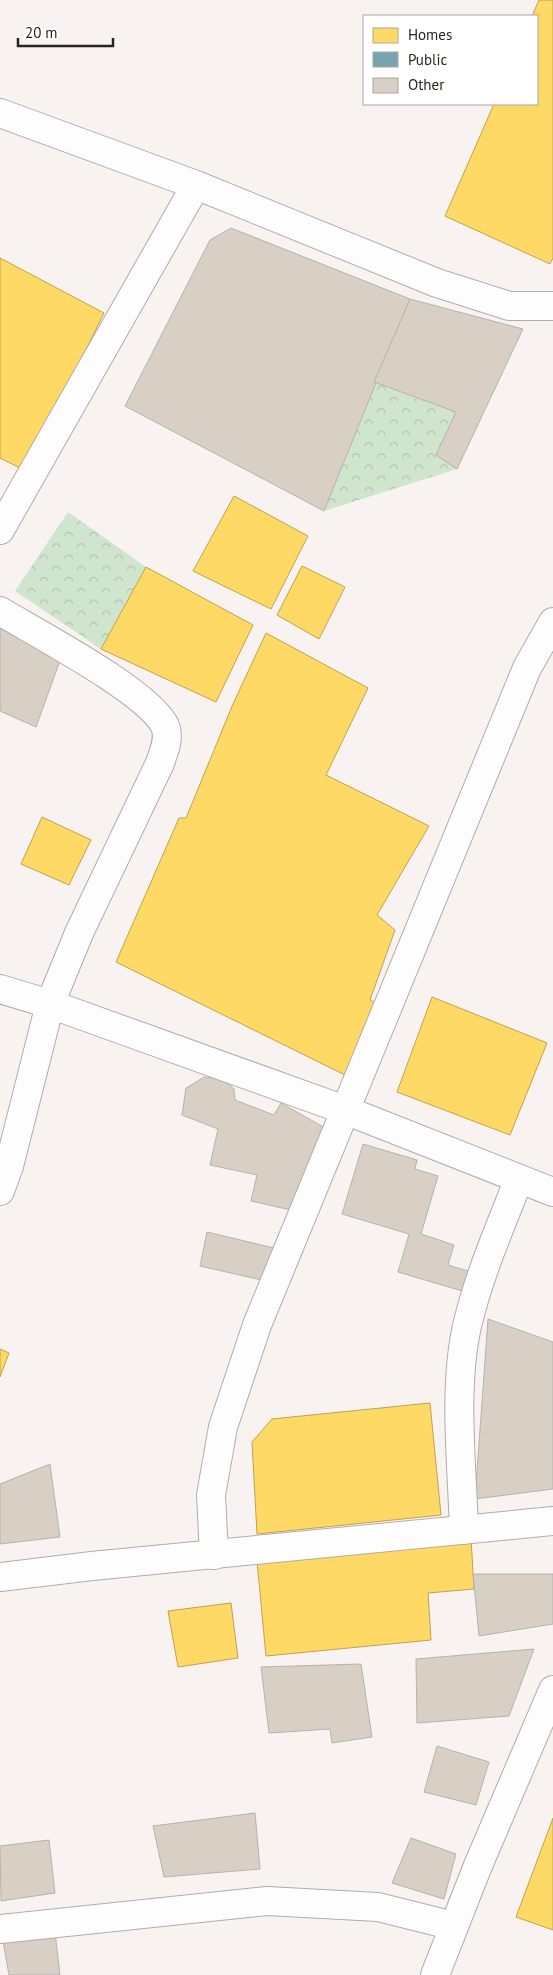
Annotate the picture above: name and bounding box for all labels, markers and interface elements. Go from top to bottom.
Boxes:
scale bar [18,15,112,47]
legend [363,15,538,105]
text: 20 m [25,23,58,42]
text: Homes [408,25,452,44]
text: Public [408,50,447,69]
text: Other [408,75,444,94]

